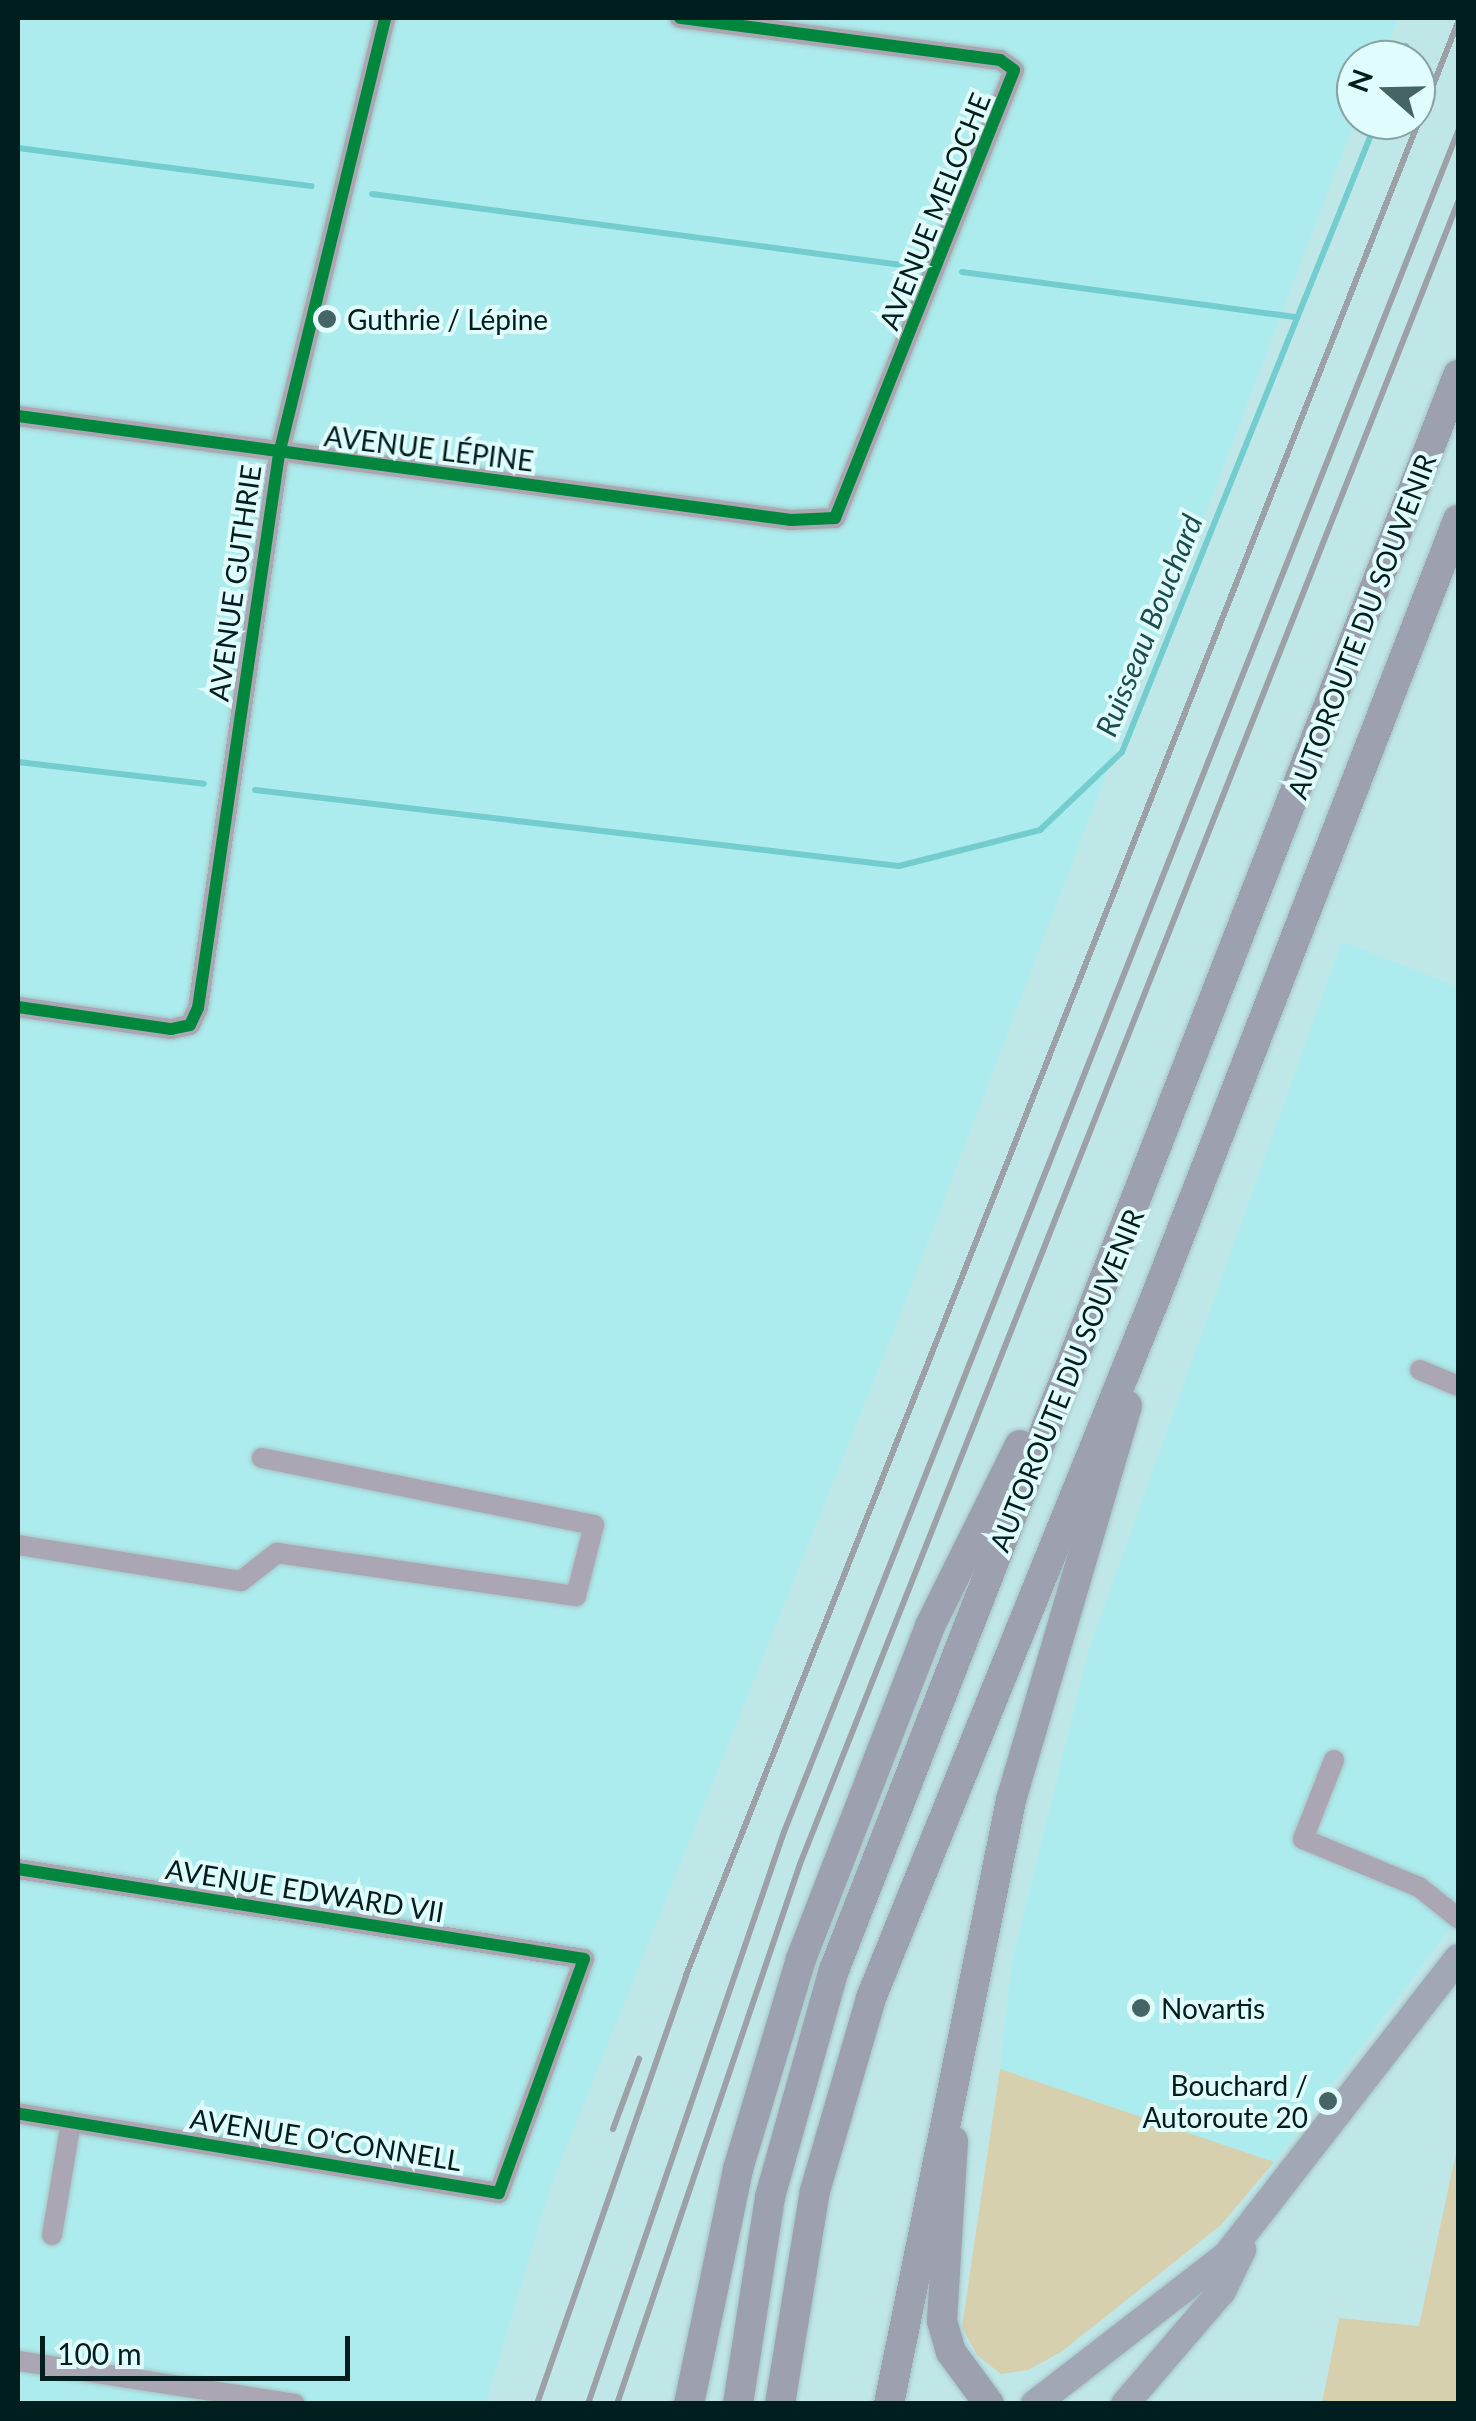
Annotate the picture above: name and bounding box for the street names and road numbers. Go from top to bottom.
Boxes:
street label: AVENUE MELOCHE [871,88,997,334]
street label: AVENUE LÉPINE [322,418,536,478]
street label: AUTOROUTE DU SOUVENIR [1280,449,1442,803]
street label: AVENUE GUTHRIE [201,463,267,703]
street label: AUTOROUTE DU SOUVENIR [982,1204,1150,1556]
street label: AVENUE EDWARD VII [163,1851,447,1929]
street label: AVENUE O'CONNELL [188,2101,464,2177]

